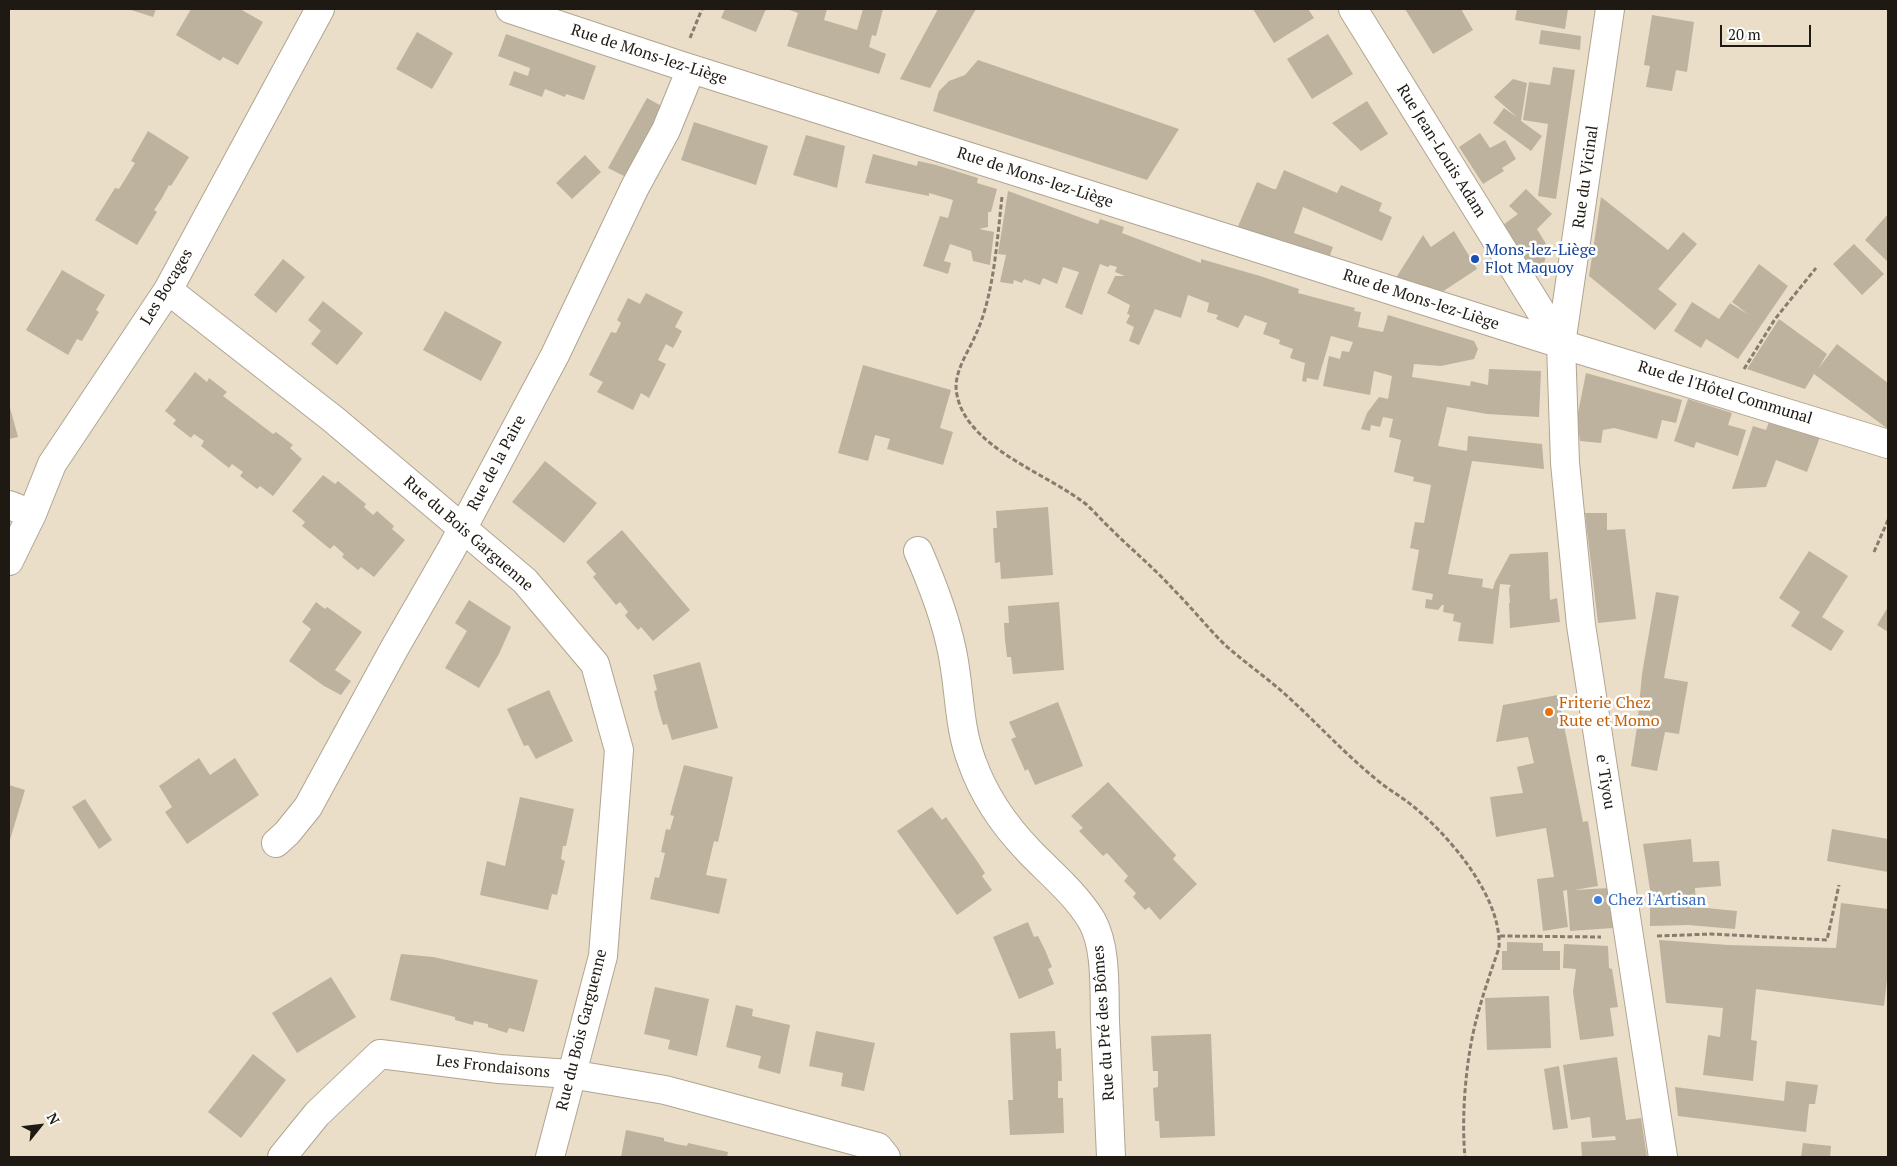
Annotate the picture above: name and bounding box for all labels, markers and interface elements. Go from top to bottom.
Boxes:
scale bar [1722,15,1813,47]
street label: Rue de Mons-lez-Liège [568,21,730,89]
text: 20 m [1728,24,1761,44]
street label: Rue Jean-Louis Adam [1392,81,1490,221]
street label: Rue du Vicinal [1569,124,1603,230]
street label: Rue de Mons-lez-Liège [954,144,1116,212]
place label: Mons-lez-Liège Flot Maquoy [1485,240,1596,278]
street label: Les Bocages [137,246,197,328]
marker: Mons-lez-Liège Flot Maquoy [1469,253,1481,265]
street label: Rue de Mons-lez-Liège [1340,266,1502,334]
street label: Rue de l'Hôtel Communal [1635,357,1815,429]
street label: Rue de la Paire [464,412,530,514]
street label: Rue du Bois Garguenne [399,472,537,596]
place label: Friterie Chez Rute et Momo [1559,693,1659,731]
marker: Friterie Chez Rute et Momo [1543,706,1555,718]
street label: e' Tiyou [1591,753,1619,811]
place label: Chez l'Artisan [1608,890,1706,910]
marker: Chez l'Artisan [1592,894,1604,906]
street label: Rue du Pré des Bômes [1089,944,1119,1102]
street label: Rue du Bois Garguenne [553,947,611,1113]
street label: Les Frondaisons [435,1051,551,1083]
north arrow [15,1101,65,1151]
text: N [43,1109,64,1128]

